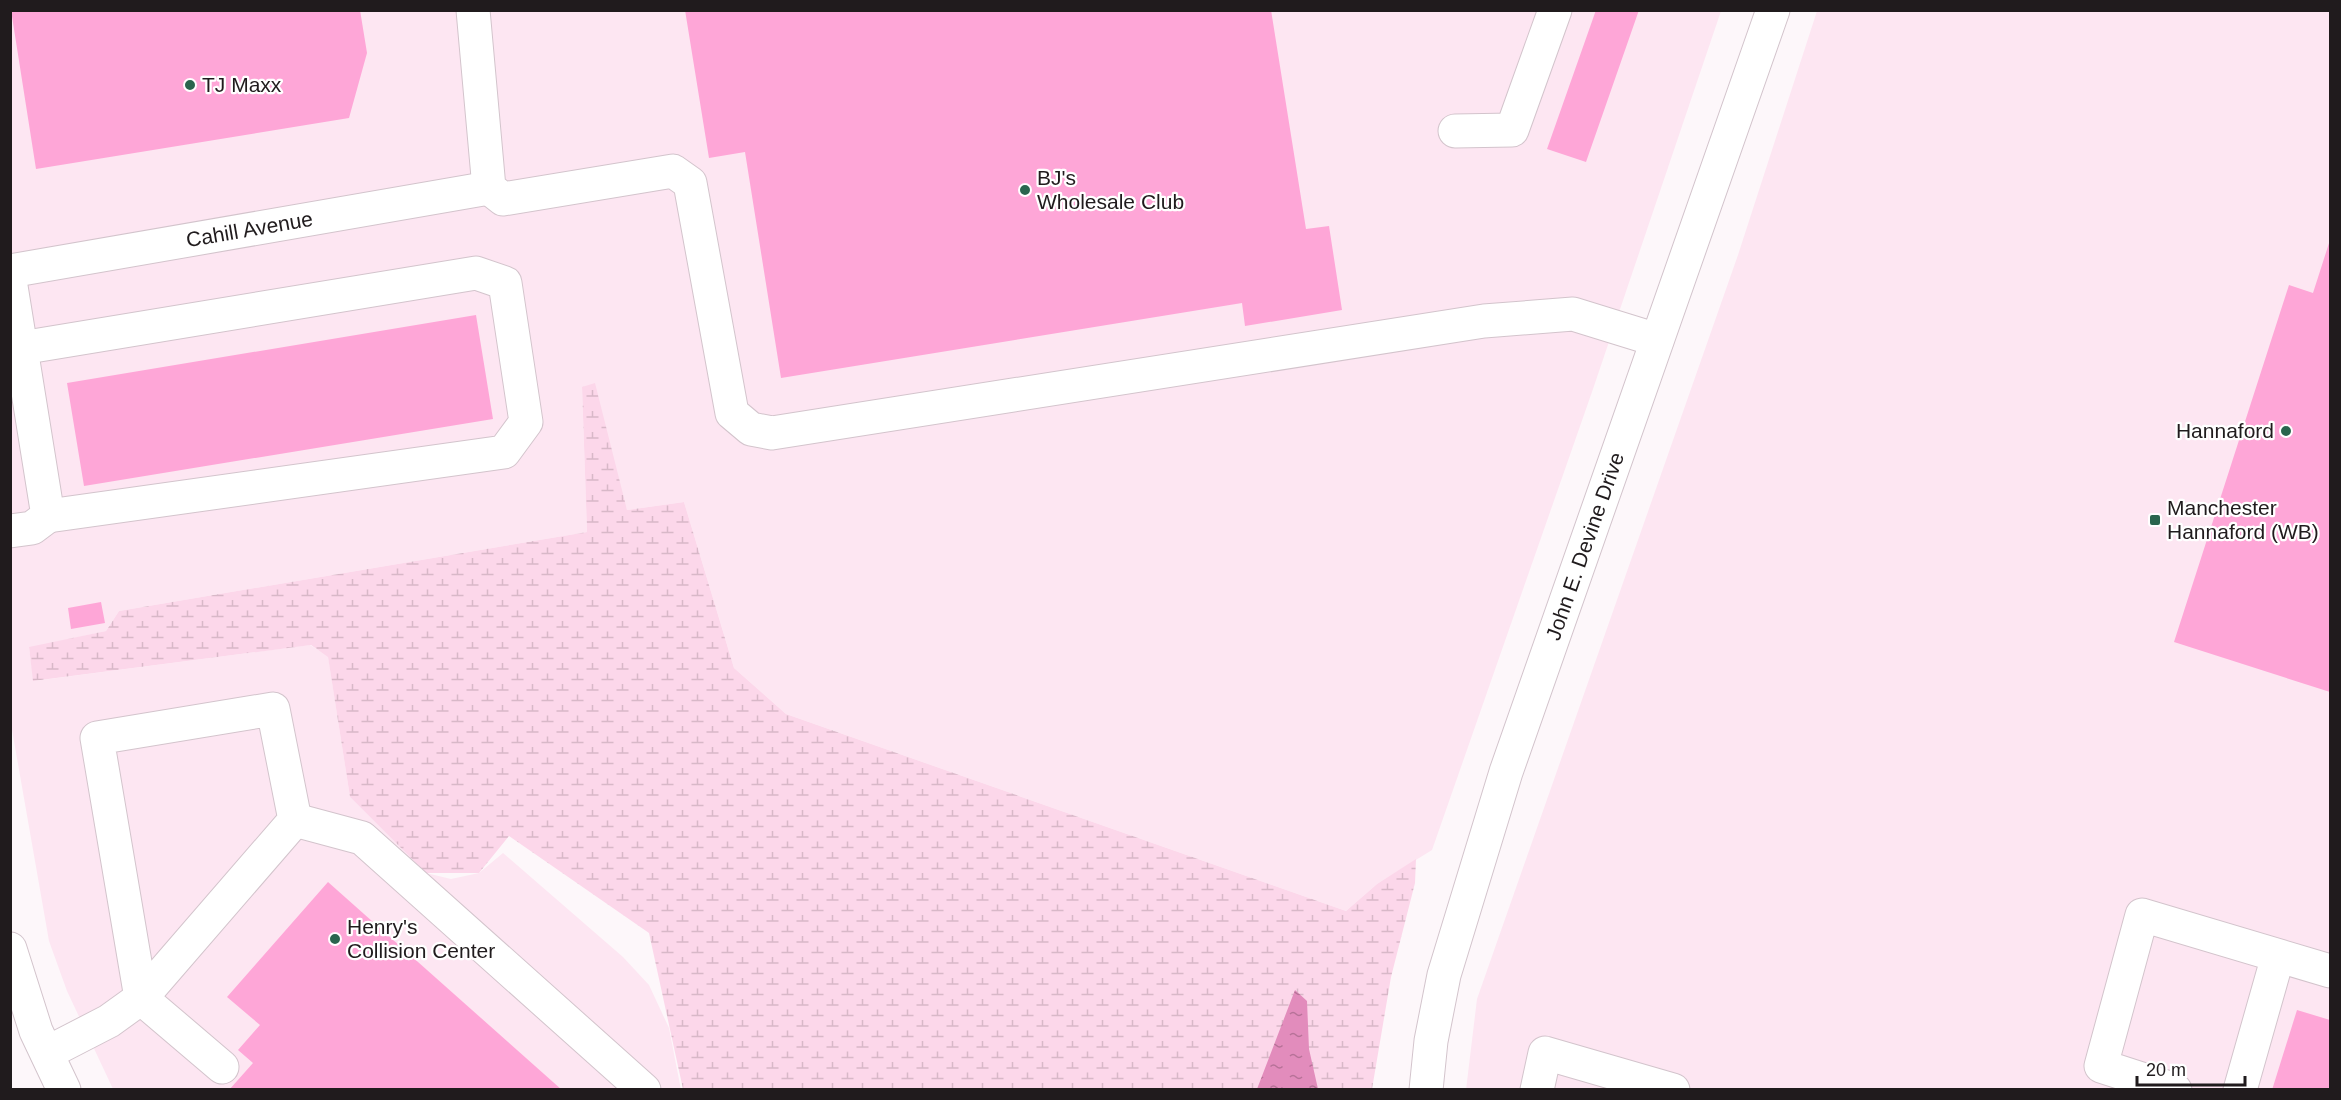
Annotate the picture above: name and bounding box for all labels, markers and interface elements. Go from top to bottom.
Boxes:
place label: TJ Maxx [202,73,282,96]
marker: TJ Maxx [183,78,197,92]
place label: BJ's Wholesale Club [1037,166,1184,213]
marker: BJ's Wholesale Club [1018,183,1032,197]
street label: Cahill Avenue [184,207,314,251]
place label: Hannaford [2176,419,2274,442]
marker: Hannaford [2279,424,2293,438]
street label: John E. Devine Drive [1541,449,1628,643]
place label: Manchester Hannaford (WB) [2167,496,2319,543]
marker: Manchester Hannaford (WB) [2148,513,2162,527]
place label: Henry's Collision Center [347,915,495,962]
marker: Henry's Collision Center [328,932,342,946]
scale bar [2137,1049,2245,1087]
text: 20 m [2146,1060,2186,1080]

